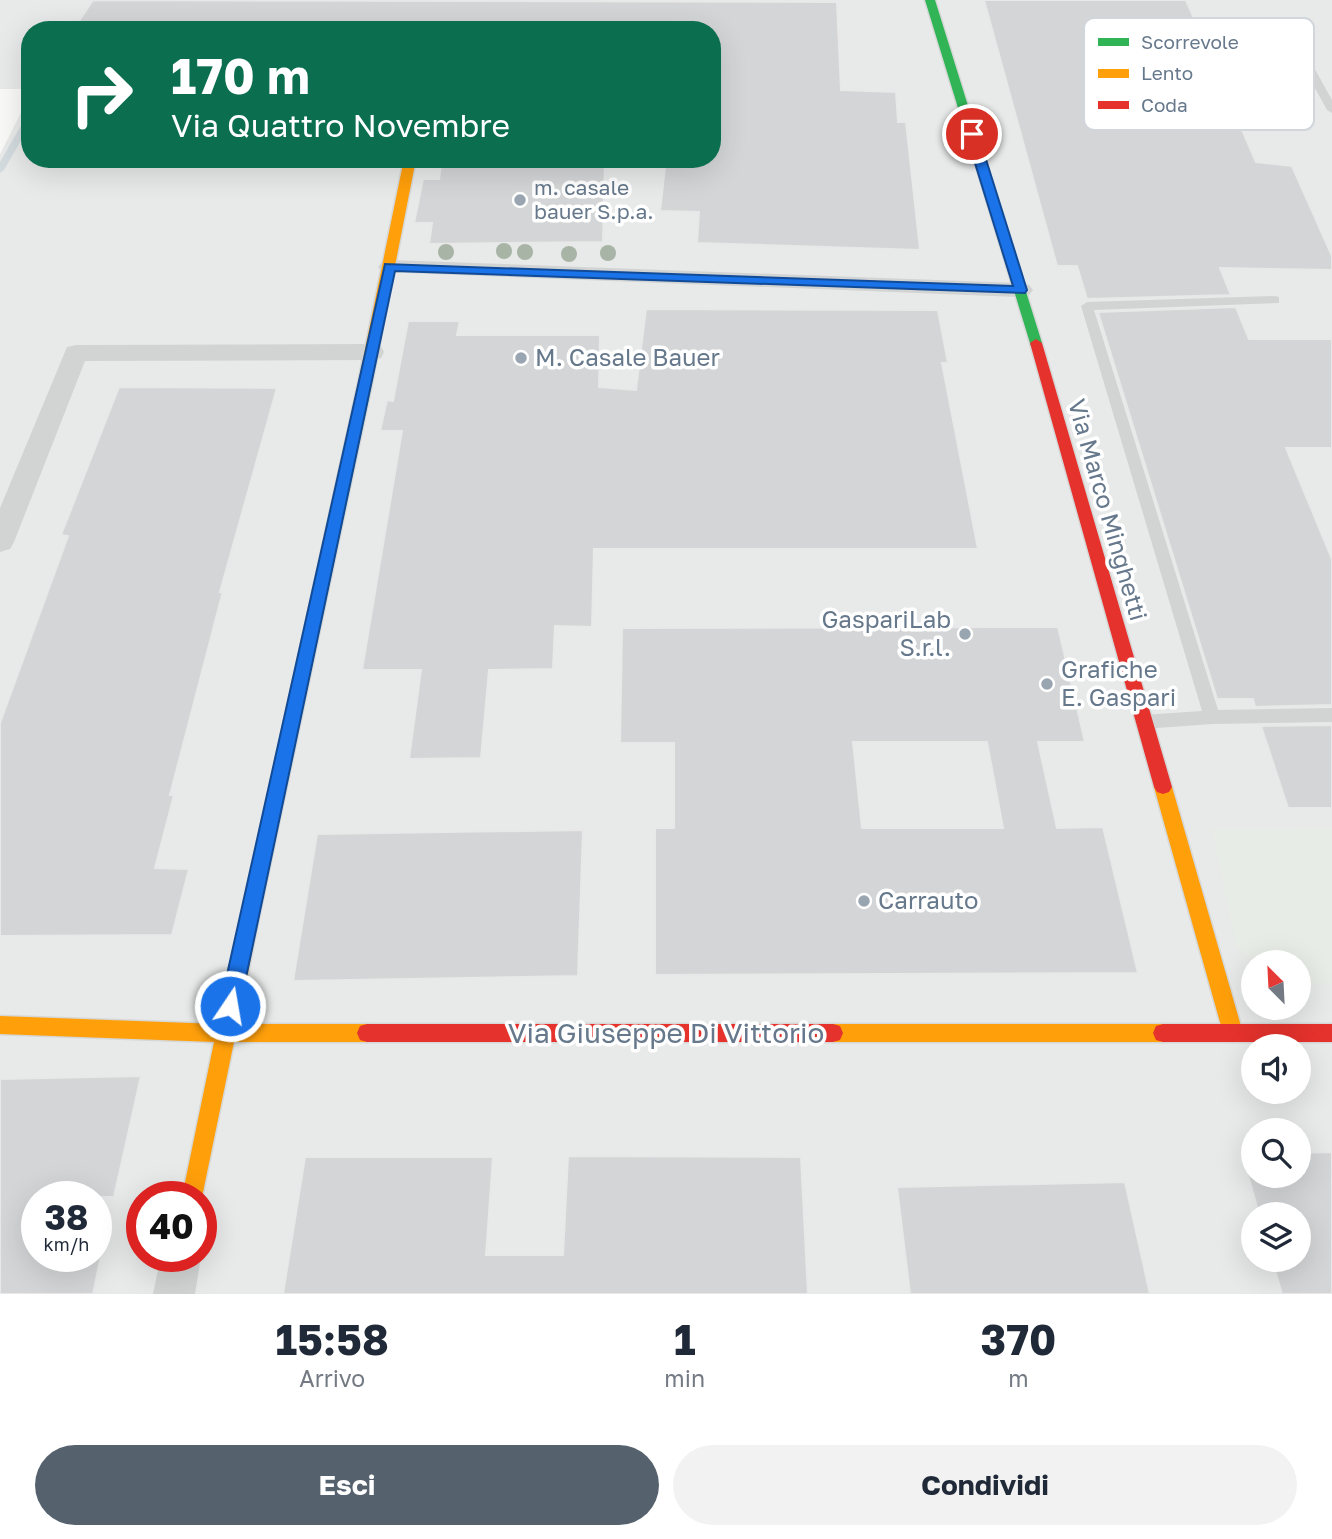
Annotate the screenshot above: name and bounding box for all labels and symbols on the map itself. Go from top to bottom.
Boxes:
legend [1084,18,1314,130]
text: Scorrevole [1141,30,1239,53]
text: Lento [1141,61,1193,84]
text: Coda [1141,93,1188,116]
pin [942,104,1002,164]
place label: m. casale bauer S.p.a. [534,174,654,224]
marker: m. casale bauer S.p.a. [512,192,528,208]
place label: M. Casale Bauer [535,342,720,371]
marker: M. Casale Bauer [513,350,529,366]
street label: Via Marco Minghetti [1063,395,1154,624]
place label: GaspariLab S.r.l. [821,604,951,661]
marker: GaspariLab S.r.l. [957,626,973,642]
place label: Grafiche E. Gaspari [1061,654,1176,711]
marker: Grafiche E. Gaspari [1039,676,1055,692]
place label: Carrauto [878,885,978,914]
marker: Carrauto [856,893,872,909]
north arrow [1241,950,1311,1020]
position arrow [193,969,267,1043]
street label: Via Giuseppe Di Vittorio [508,1016,824,1049]
speed limit sign: 40 [126,1181,217,1272]

